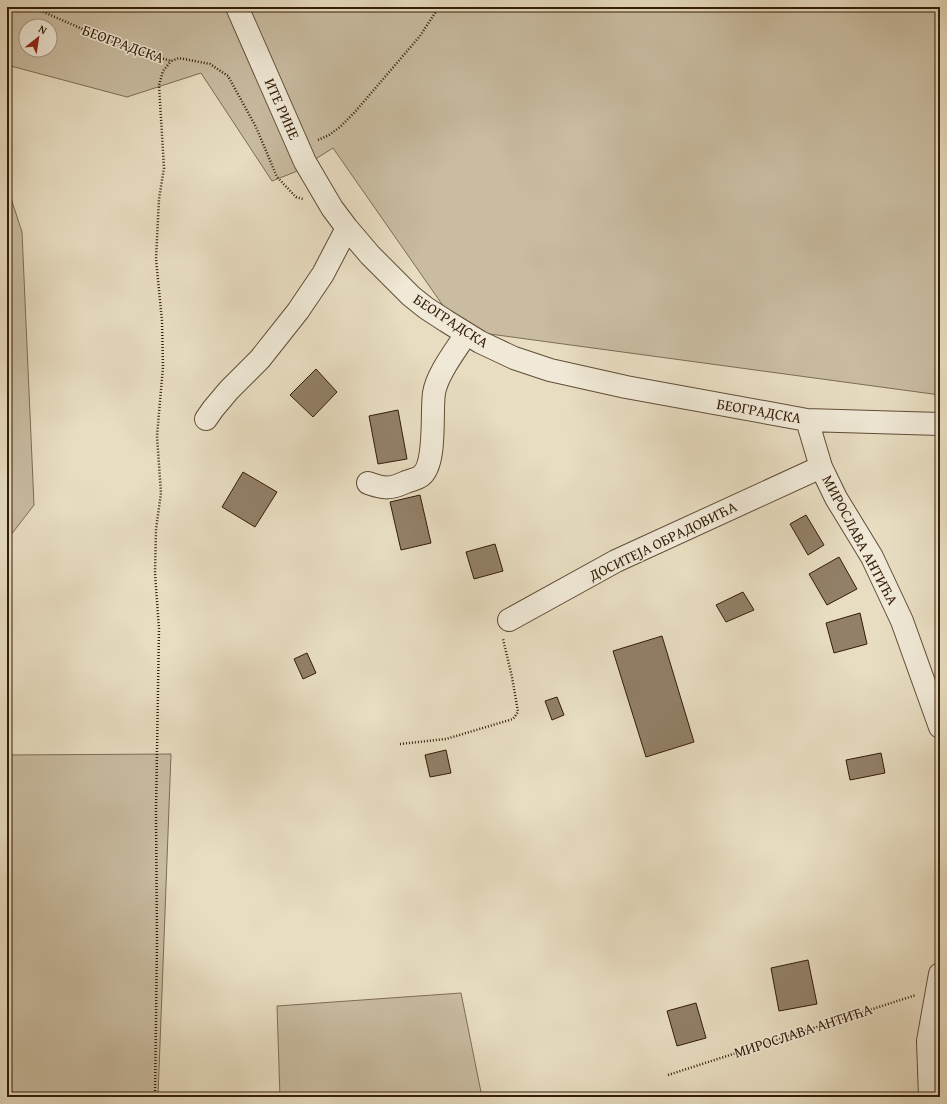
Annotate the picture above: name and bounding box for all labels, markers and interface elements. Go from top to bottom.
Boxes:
north arrow [18,18,58,58]
street label: БЕОГРАДСКА [79,19,167,68]
text: N [36,21,51,38]
street label: ИТЕ РИНЕ [260,75,305,143]
street label: БЕОГРАДСКА [410,288,493,353]
street label: БЕОГРАДСКА [715,393,803,428]
street label: МИРОСЛАВА АНТИЋА [817,471,904,608]
street label: ДОСИТЕЈА ОБРАДОВИЋА [584,496,740,586]
street label: МИРОСЛАВА АНТИЋА [731,998,875,1063]

